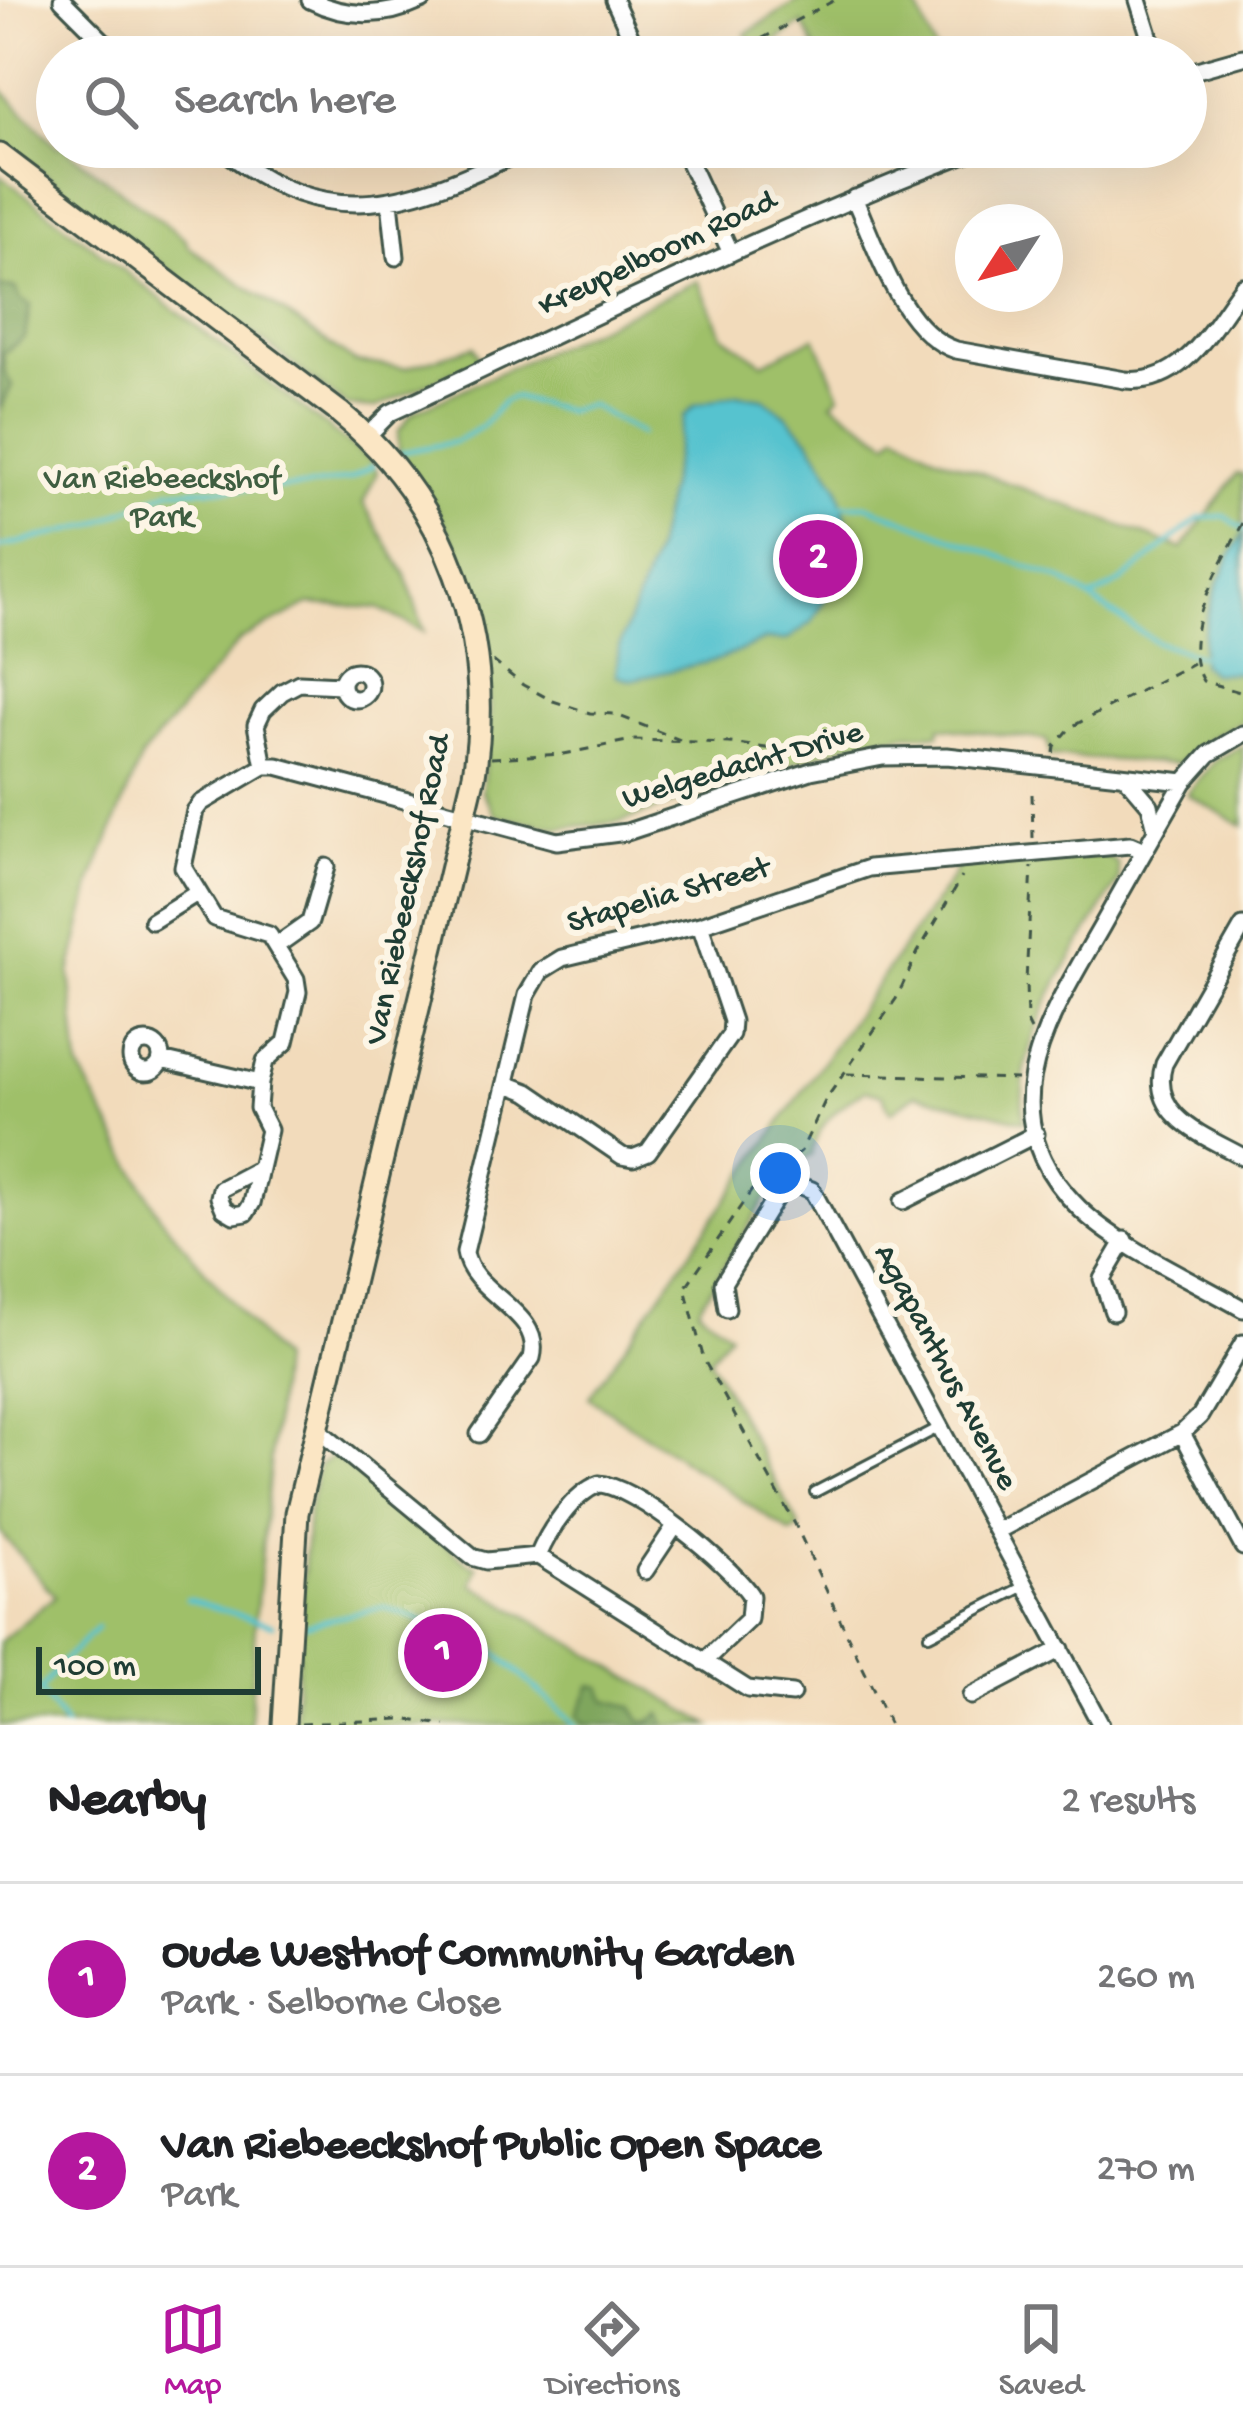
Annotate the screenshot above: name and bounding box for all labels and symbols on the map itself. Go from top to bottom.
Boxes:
street label: Kreupelboom Road [533,182,785,327]
north arrow [955,204,1063,312]
park label: Van Riebeeckshof Park [43,462,283,538]
pin: 2 [779,514,857,604]
street label: Welgedacht Drive [619,714,868,819]
street label: Van Riebeeckshof Road [358,729,462,1049]
street label: Stapelia Street [563,849,777,944]
your location [750,1143,810,1203]
street label: Agapanthus Avenue [863,1239,1025,1498]
pin: 1 [404,1608,482,1698]
scale bar [36,1641,261,1694]

